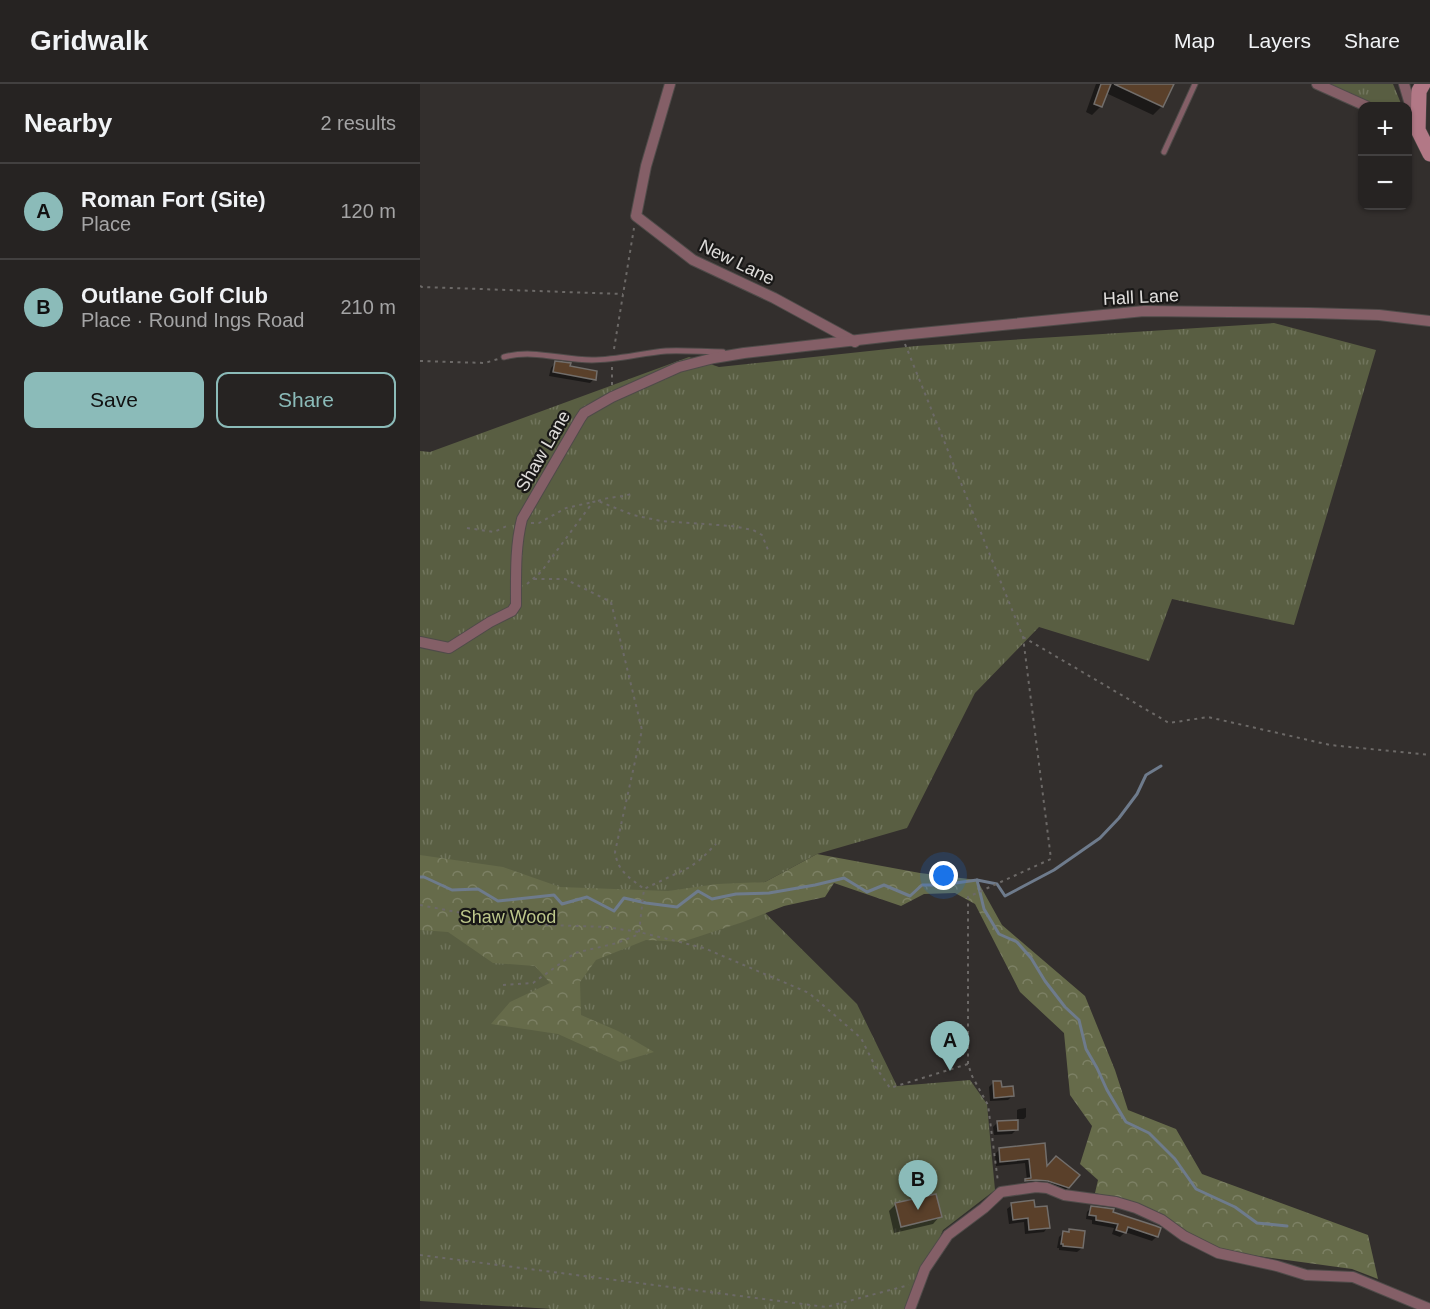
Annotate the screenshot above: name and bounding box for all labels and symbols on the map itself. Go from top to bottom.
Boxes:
street label: New Lane [696,235,778,289]
street label: Hall Lane [1102,285,1180,309]
street label: Shaw Lane [512,407,574,495]
your location [929,861,958,890]
park label: Shaw Wood [460,907,556,927]
pin: A [930,1022,970,1071]
pin: B [898,1160,938,1210]

